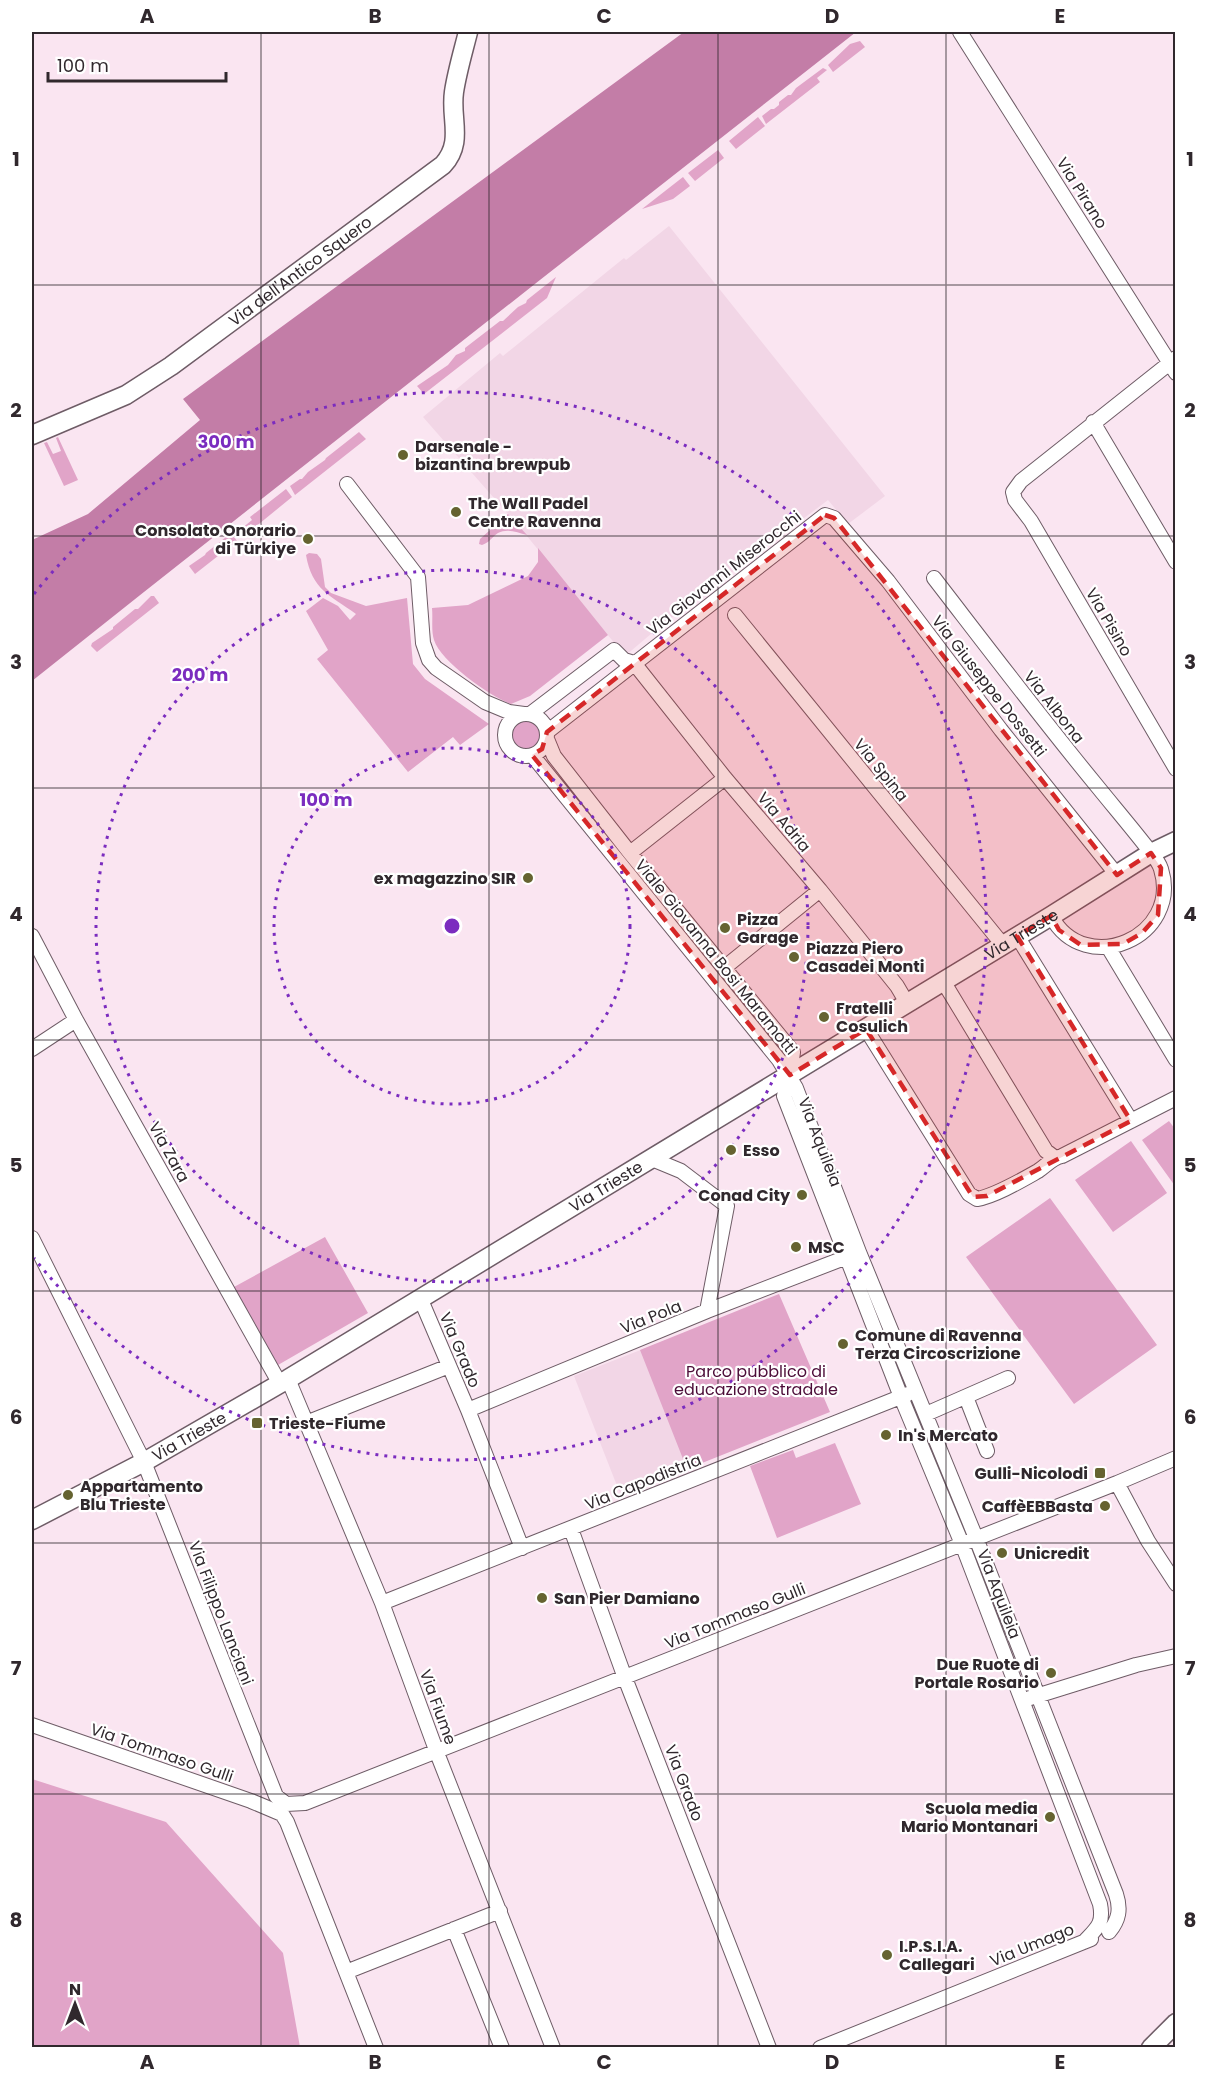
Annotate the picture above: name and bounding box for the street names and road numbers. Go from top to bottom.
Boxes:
street label: Via Pirano [1051,153,1113,233]
street label: Via dell'Antico Squero [224,210,376,331]
street label: Via Giovanni Miserocchi [642,505,806,641]
street label: Via Pisino [1080,583,1138,661]
street label: Via Giuseppe Dossetti [926,610,1052,762]
street label: Via Albona [1018,666,1090,748]
street label: Via Spina [848,734,914,806]
street label: Via Adria [752,787,816,857]
street label: Viale Giovanna Bosi Maramotti [630,854,802,1060]
street label: Via Trieste [980,903,1063,965]
street label: Via Aquileia [792,1094,848,1190]
street label: Via Zara [143,1118,195,1186]
street label: Via Trieste [565,1155,647,1217]
street label: Via Pola [617,1294,685,1340]
street label: Via Grado [434,1309,486,1391]
street label: Via Trieste [147,1406,230,1467]
street label: Via Capodistria [581,1448,705,1516]
street label: Via Filippo Lanciani [183,1538,259,1688]
street label: Via Aquileia [971,1546,1027,1642]
street label: Via Tommaso Gulli [661,1577,809,1655]
street label: Via Fiume [414,1666,462,1748]
street label: Via Tommaso Gulli [87,1718,237,1788]
street label: Via Grado [659,1741,709,1825]
street label: Via Umago [986,1918,1078,1972]

